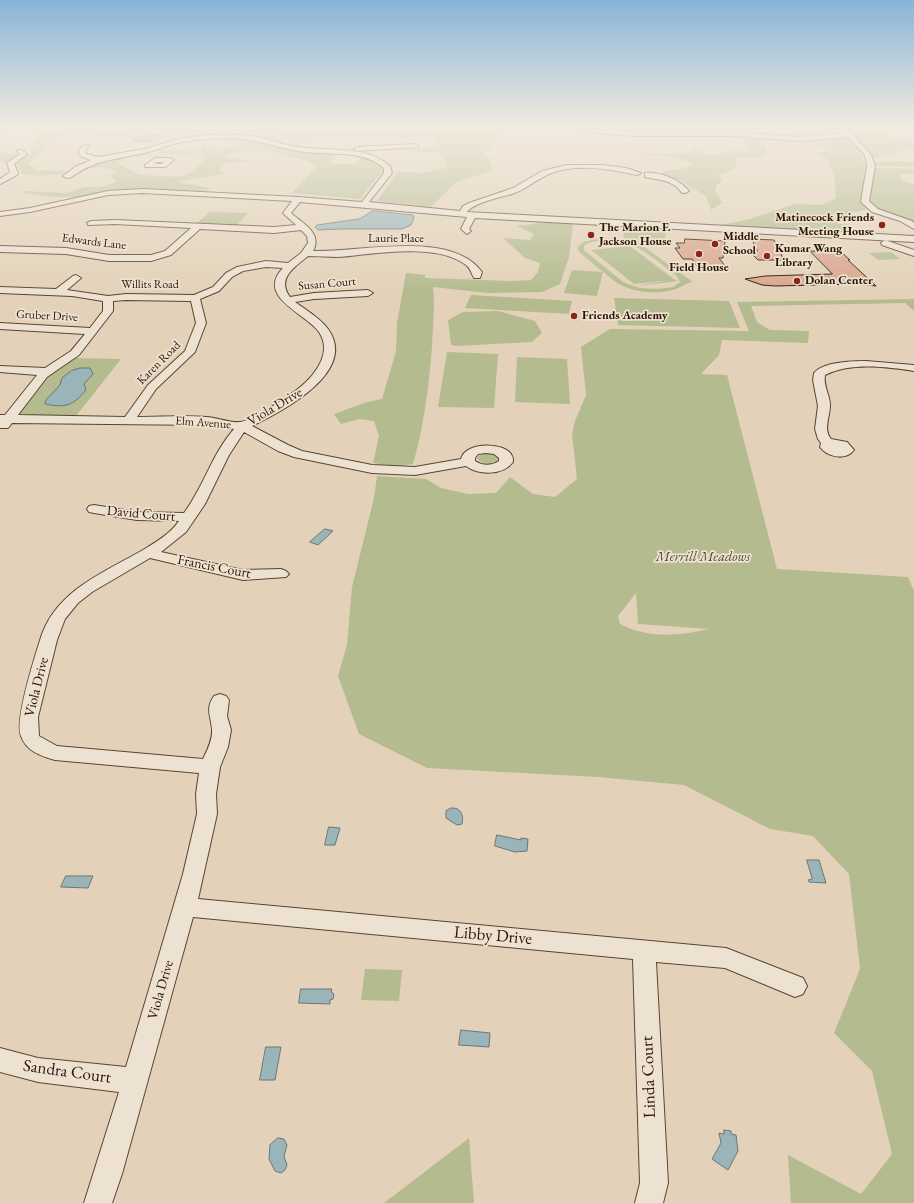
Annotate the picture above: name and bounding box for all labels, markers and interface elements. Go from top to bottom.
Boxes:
place label: Matinecock Friends Meeting House [775,211,874,239]
marker: Matinecock Friends Meeting House [877,220,887,230]
place label: The Marion F. Jackson House [599,221,671,249]
marker: The Marion F. Jackson House [586,230,596,240]
place label: Middle School [723,230,759,258]
street label: Edwards Lane [61,231,127,253]
street label: Laurie Place [368,232,424,246]
marker: Middle School [710,239,720,249]
place label: Kumar Wang Library [775,242,842,270]
marker: Field House [694,249,704,259]
marker: Kumar Wang Library [762,251,772,261]
place label: Field House [669,261,729,275]
street label: Susan Court [298,274,356,294]
place label: Dolan Center [805,274,873,288]
marker: Dolan Center [792,276,802,286]
street label: Willits Road [121,278,179,292]
street label: Gruber Drive [16,307,78,325]
place label: Friends Academy [582,309,668,323]
marker: Friends Academy [569,311,579,321]
street label: Karen Road [134,338,184,388]
street label: Viola Drive [245,384,305,430]
street label: Elm Avenue [175,414,231,432]
street label: David Court [106,503,176,525]
park label: Merrill Meadows [656,549,750,565]
street label: Francis Court [176,552,252,582]
street label: Viola Drive [21,655,53,719]
street label: Libby Drive [453,922,533,950]
street label: Viola Drive [145,958,177,1022]
street label: Linda Court [637,1036,661,1118]
street label: Sandra Court [22,1056,112,1088]

